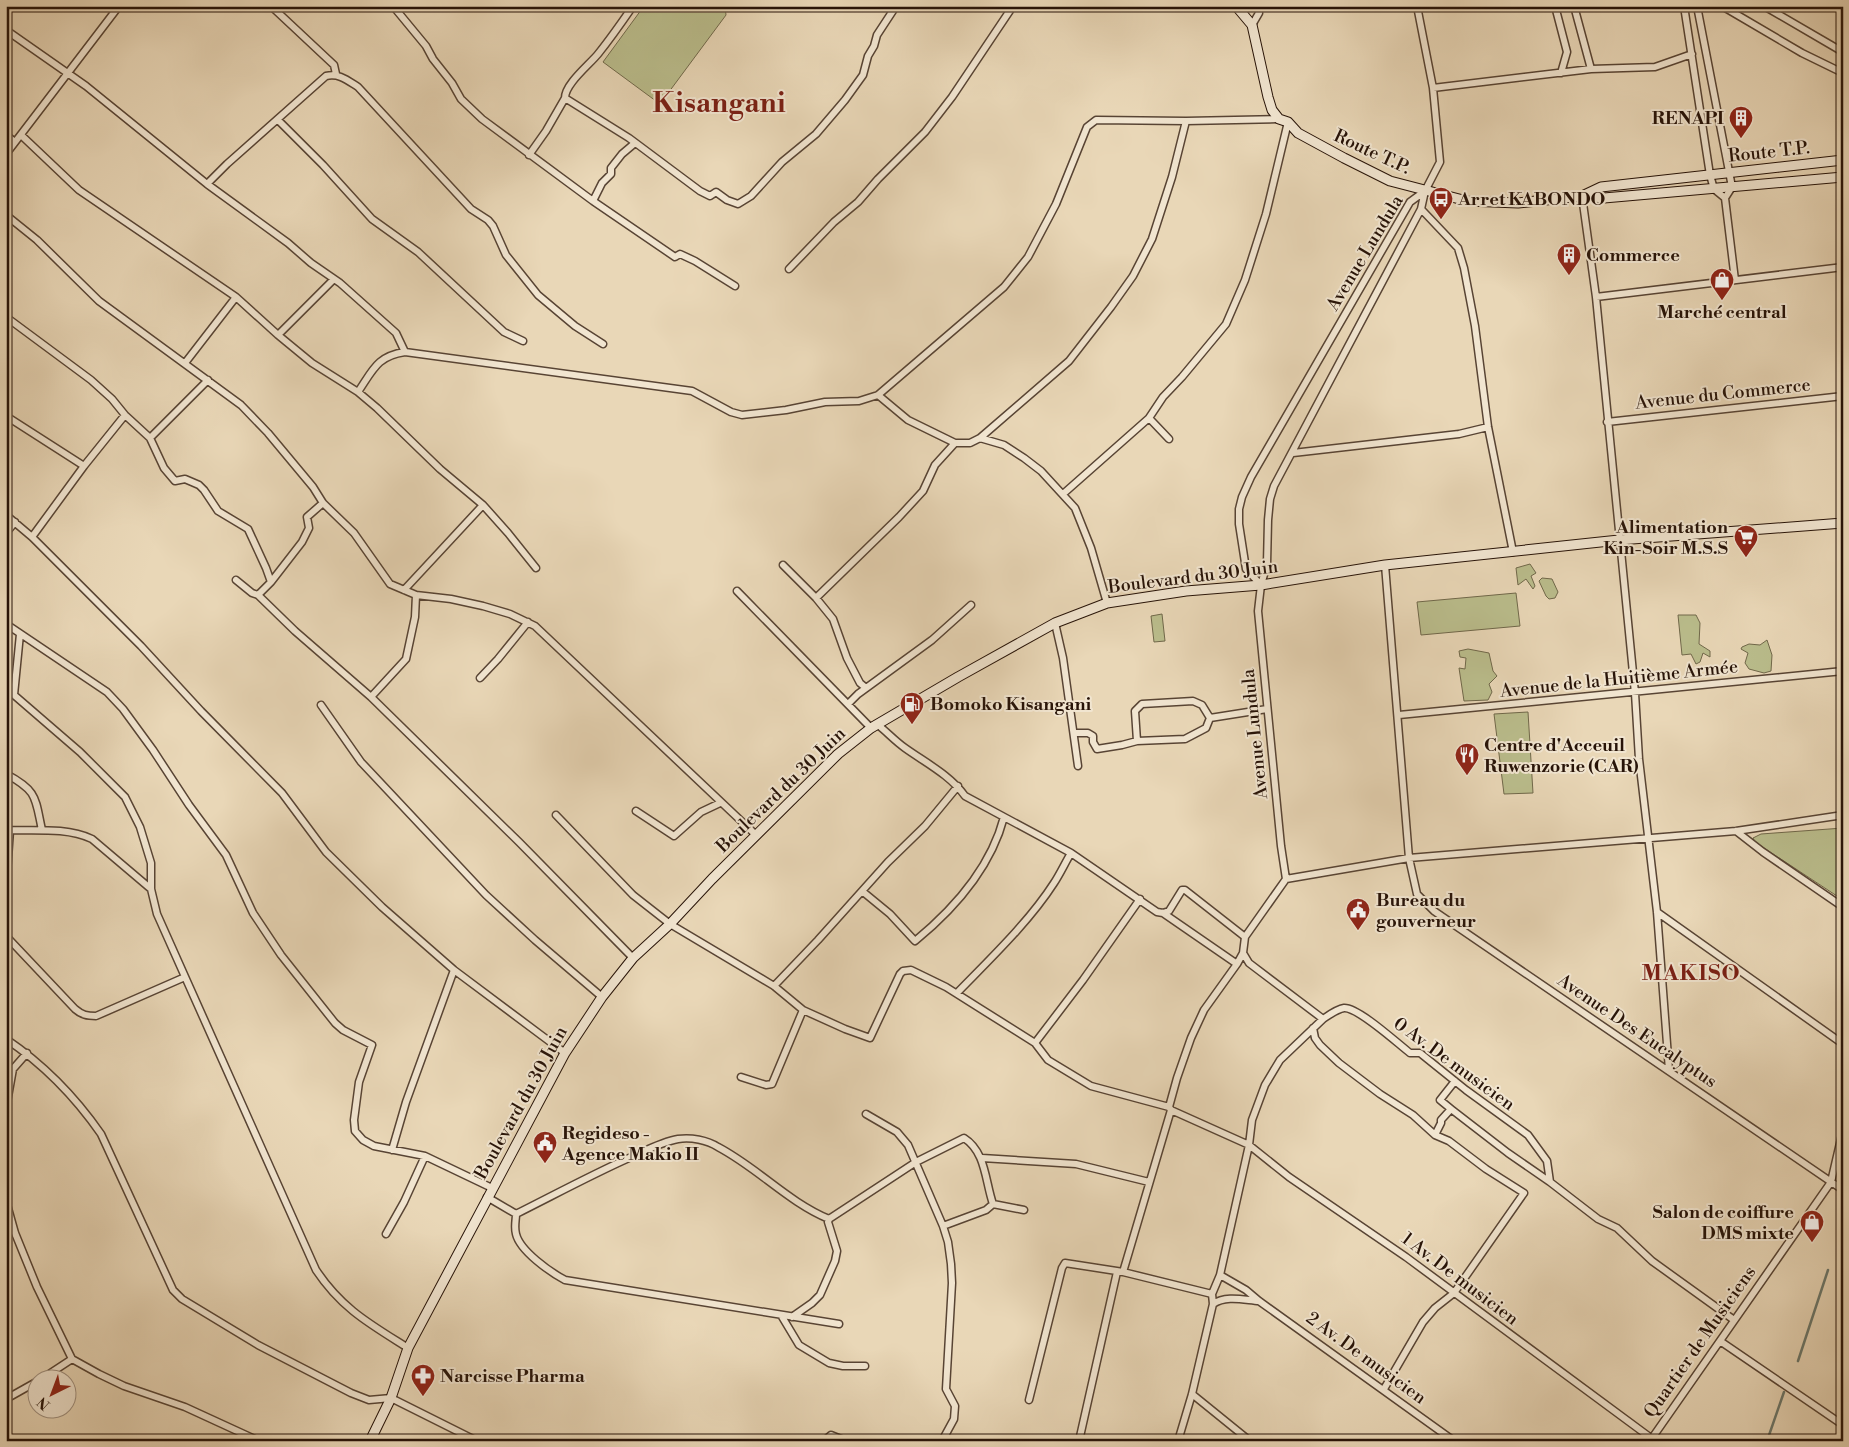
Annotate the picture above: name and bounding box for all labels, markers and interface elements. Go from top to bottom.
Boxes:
district label: Kisangani [652,86,786,121]
building icon: RENAPI [1728,105,1754,139]
place label: RENAPI [1652,107,1724,130]
street label: Route T.P. [1330,124,1414,180]
street label: Route T.P. [1727,136,1811,168]
bus stop icon: Arret KABONDO [1428,186,1454,220]
place label: Arret KABONDO [1457,188,1606,211]
street label: Avenue Lundula [1321,190,1409,316]
building icon: Commerce [1556,242,1582,276]
place label: Commerce [1586,244,1680,267]
shop icon: Marché central [1709,267,1735,301]
place label: Marché central [1657,301,1787,324]
street label: Avenue du Commerce [1633,373,1812,415]
place label: Alimentation Kin-Soir M.S.S [1603,516,1728,560]
supermarket icon: Alimentation Kin-Soir M.S.S [1733,524,1759,558]
street label: Boulevard du 30 Juin [1106,555,1280,599]
street label: Avenue de la Huitième Armée [1498,655,1739,703]
street label: Avenue Lundula [1237,667,1273,801]
fuel station icon: Bomoko Kisangani [899,691,925,725]
place label: Bomoko Kisangani [930,693,1092,716]
street label: Boulevard du 30 Juin [711,722,851,858]
place label: Centre d'Acceuil Ruwenzorie (CAR) [1484,734,1639,778]
restaurant icon: Centre d'Acceuil Ruwenzorie (CAR) [1454,742,1480,776]
place label: Bureau du gouverneur [1376,889,1476,933]
public building icon: Bureau du gouverneur [1345,897,1371,931]
district label: MAKISO [1641,960,1741,987]
street label: Avenue Des Eucalyptus [1552,968,1721,1093]
street label: 0 Av. De musicien [1389,1012,1520,1116]
street label: Boulevard du 30 Juin [469,1022,573,1184]
place label: Regideso - Agence Makio II [561,1122,699,1166]
public building icon: Regideso - Agence Makio II [532,1130,558,1164]
place label: Salon de coiffure DMS mixte [1652,1201,1794,1245]
shop icon: Salon de coiffure DMS mixte [1799,1209,1825,1243]
street label: 1 Av. De musicien [1397,1228,1523,1331]
street label: Quartier de Musiciens [1639,1261,1761,1422]
street label: 2 Av. De musicien [1301,1307,1431,1409]
pharmacy icon: Narcisse Pharma [410,1363,436,1397]
place label: Narcisse Pharma [440,1365,585,1388]
north arrow [28,1370,78,1420]
text: N [34,1393,54,1413]

